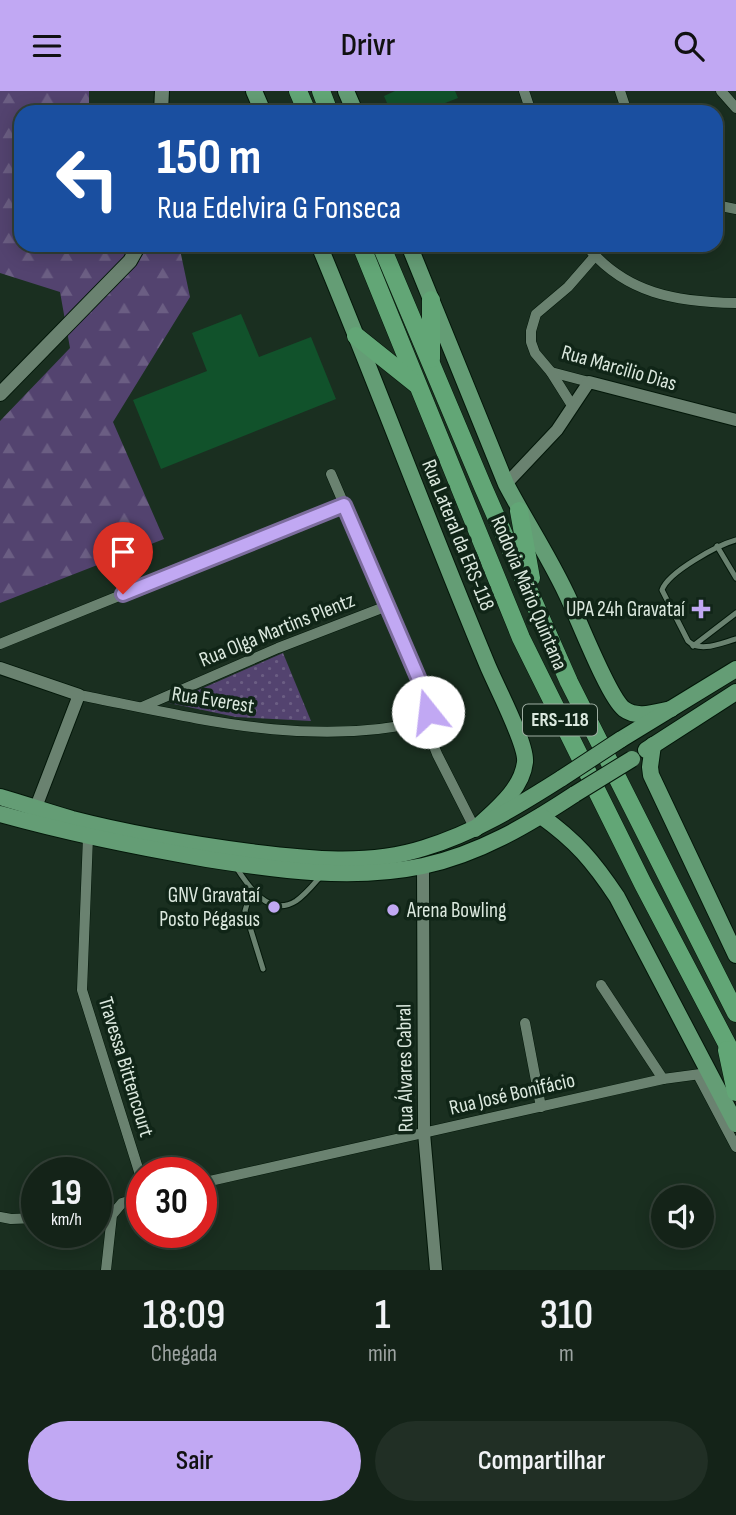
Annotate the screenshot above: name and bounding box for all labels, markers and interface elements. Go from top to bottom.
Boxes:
text: Drivr [341,26,395,65]
icon: menu [28,27,66,65]
icon: search [670,27,708,65]
text: 150 m [157,129,261,188]
icon: left [42,133,133,224]
text: Rua Edelvira G Fonseca [157,189,401,228]
street label: Rua Marcilio Dias [559,340,679,396]
street label: Rua Lateral da ERS-118 [416,456,500,614]
street label: Rodovia Mário Quintana [485,512,573,674]
pin [93,522,153,594]
icon: arrive [104,533,142,571]
street label: Rua Olga Martins Plentz [196,587,359,673]
place label: UPA 24h Gravataí [566,597,685,622]
marker: UPA 24h Gravataí [691,599,711,619]
position arrow [391,675,465,749]
street label: Rua Everest [170,681,256,719]
road number: ERS-118 [523,705,597,735]
place label: GNV Gravataí Posto Pégasus [159,883,260,932]
place label: Arena Bowling [406,898,506,923]
marker: GNV Gravataí Posto Pégasus [266,899,282,915]
marker: Arena Bowling [385,902,401,918]
street label: Travessa Bittencourt [93,994,159,1140]
street label: Rua Álvares Cabral [391,1004,419,1132]
street label: Rua José Bonifácio [447,1067,577,1121]
speed limit sign: 30 [126,1157,217,1248]
text: 19 [51,1172,82,1215]
map controls [651,1185,714,1248]
button: sound [651,1185,714,1248]
text: km/h [51,1209,82,1230]
text: 18:09 [143,1290,225,1341]
text: 1 [375,1290,390,1341]
text: 310 [540,1290,593,1341]
text: Chegada [151,1340,217,1368]
text: min [368,1340,397,1368]
text: m [559,1340,574,1368]
button: Sair [28,1421,361,1501]
button: Compartilhar [375,1421,708,1501]

